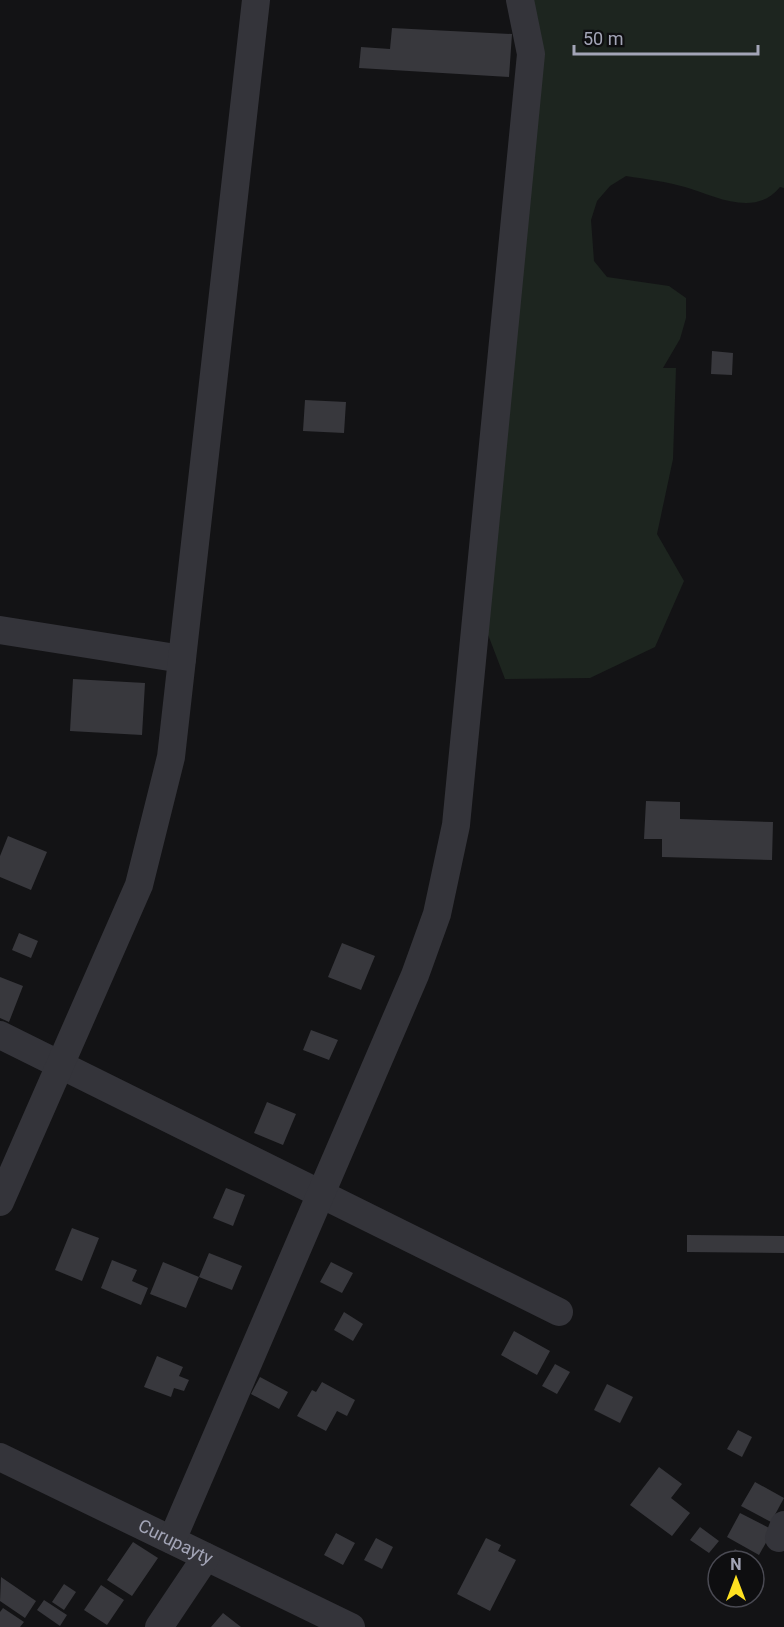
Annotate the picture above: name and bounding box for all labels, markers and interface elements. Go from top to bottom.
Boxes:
scale bar [574,18,758,56]
text: 50 m [583,28,623,49]
street label: Curupayty [135,1515,217,1569]
north arrow [706,1549,766,1609]
text: N [730,1555,742,1574]

